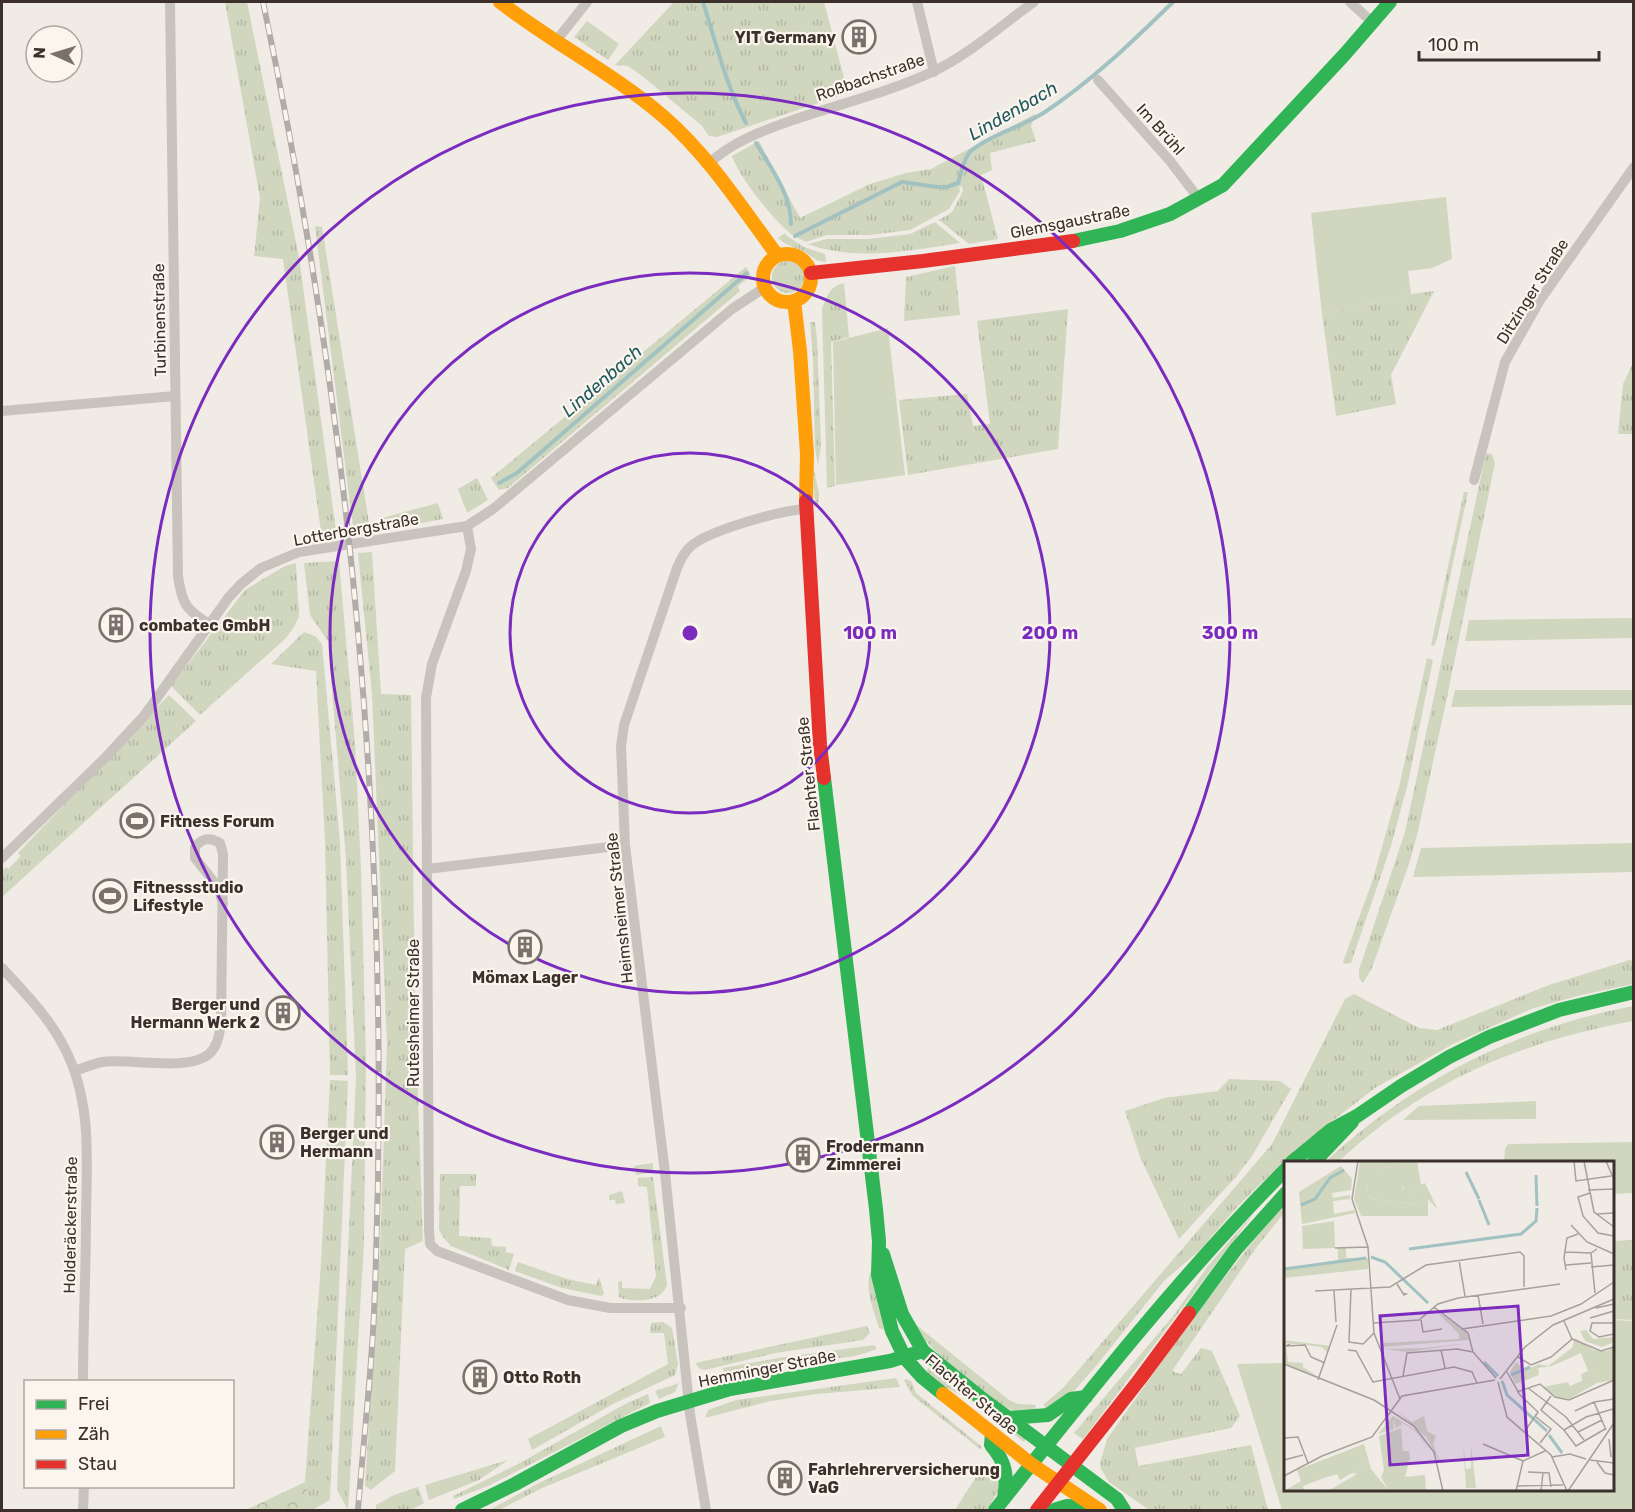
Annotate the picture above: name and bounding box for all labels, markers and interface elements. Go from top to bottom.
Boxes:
building icon: YIT Germany [841,19,877,55]
north arrow [24,24,84,84]
scale bar [1419,24,1599,62]
place label: YIT Germany [735,28,836,47]
text: 100 m [1428,34,1479,56]
text: N [30,47,49,59]
street label: Roßbachstraße [813,50,927,105]
water label: Lindenbach [965,77,1061,145]
street label: Im Brühl [1133,100,1189,159]
street label: Glemsgaustraße [1009,201,1132,242]
street label: Ditzinger Straße [1492,235,1572,347]
street label: Turbinenstraße [149,263,170,377]
water label: Lindenbach [557,340,647,422]
street label: Lotterbergstraße [292,509,420,550]
building icon: combatec GmbH [98,607,134,643]
place label: combatec GmbH [139,616,270,635]
text: 100 m [843,622,897,644]
text: 200 m [1022,622,1078,644]
text: 300 m [1202,622,1258,644]
centre of rings [680,623,700,643]
street label: Flachter Straße [793,716,824,832]
sports icon: Fitness Forum [119,803,155,839]
place label: Fitness Forum [160,812,275,831]
street label: Heimsheimer Straße [602,832,637,984]
sports icon: Fitnessstudio Lifestyle [92,878,128,914]
place label: Fitnessstudio Lifestyle [133,878,244,915]
building icon: Mömax Lager [507,929,543,965]
street label: Rutesheimer Straße [404,939,423,1087]
place label: Mömax Lager [472,968,579,987]
place label: Berger und Hermann Werk 2 [130,995,260,1032]
building icon: Berger und Hermann Werk 2 [265,995,301,1031]
building icon: Berger und Hermann [259,1124,295,1160]
place label: Berger und Hermann [300,1124,389,1161]
building icon: Frodermann Zimmerei [785,1137,821,1173]
place label: Frodermann Zimmerei [826,1137,924,1174]
street label: Holderäckerstraße [60,1156,81,1294]
inset map [1284,1161,1614,1491]
street label: Hemminger Straße [697,1346,838,1391]
street label: Flachter Straße [922,1350,1022,1439]
building icon: Otto Roth [462,1359,498,1395]
place label: Otto Roth [503,1368,581,1387]
legend [24,1380,234,1488]
text: Frei [78,1393,109,1415]
text: Zäh [78,1423,110,1445]
text: Stau [78,1453,117,1475]
building icon: Fahrlehrerversicherung VaG [767,1460,803,1496]
place label: Fahrlehrerversicherung VaG [808,1460,1000,1497]

